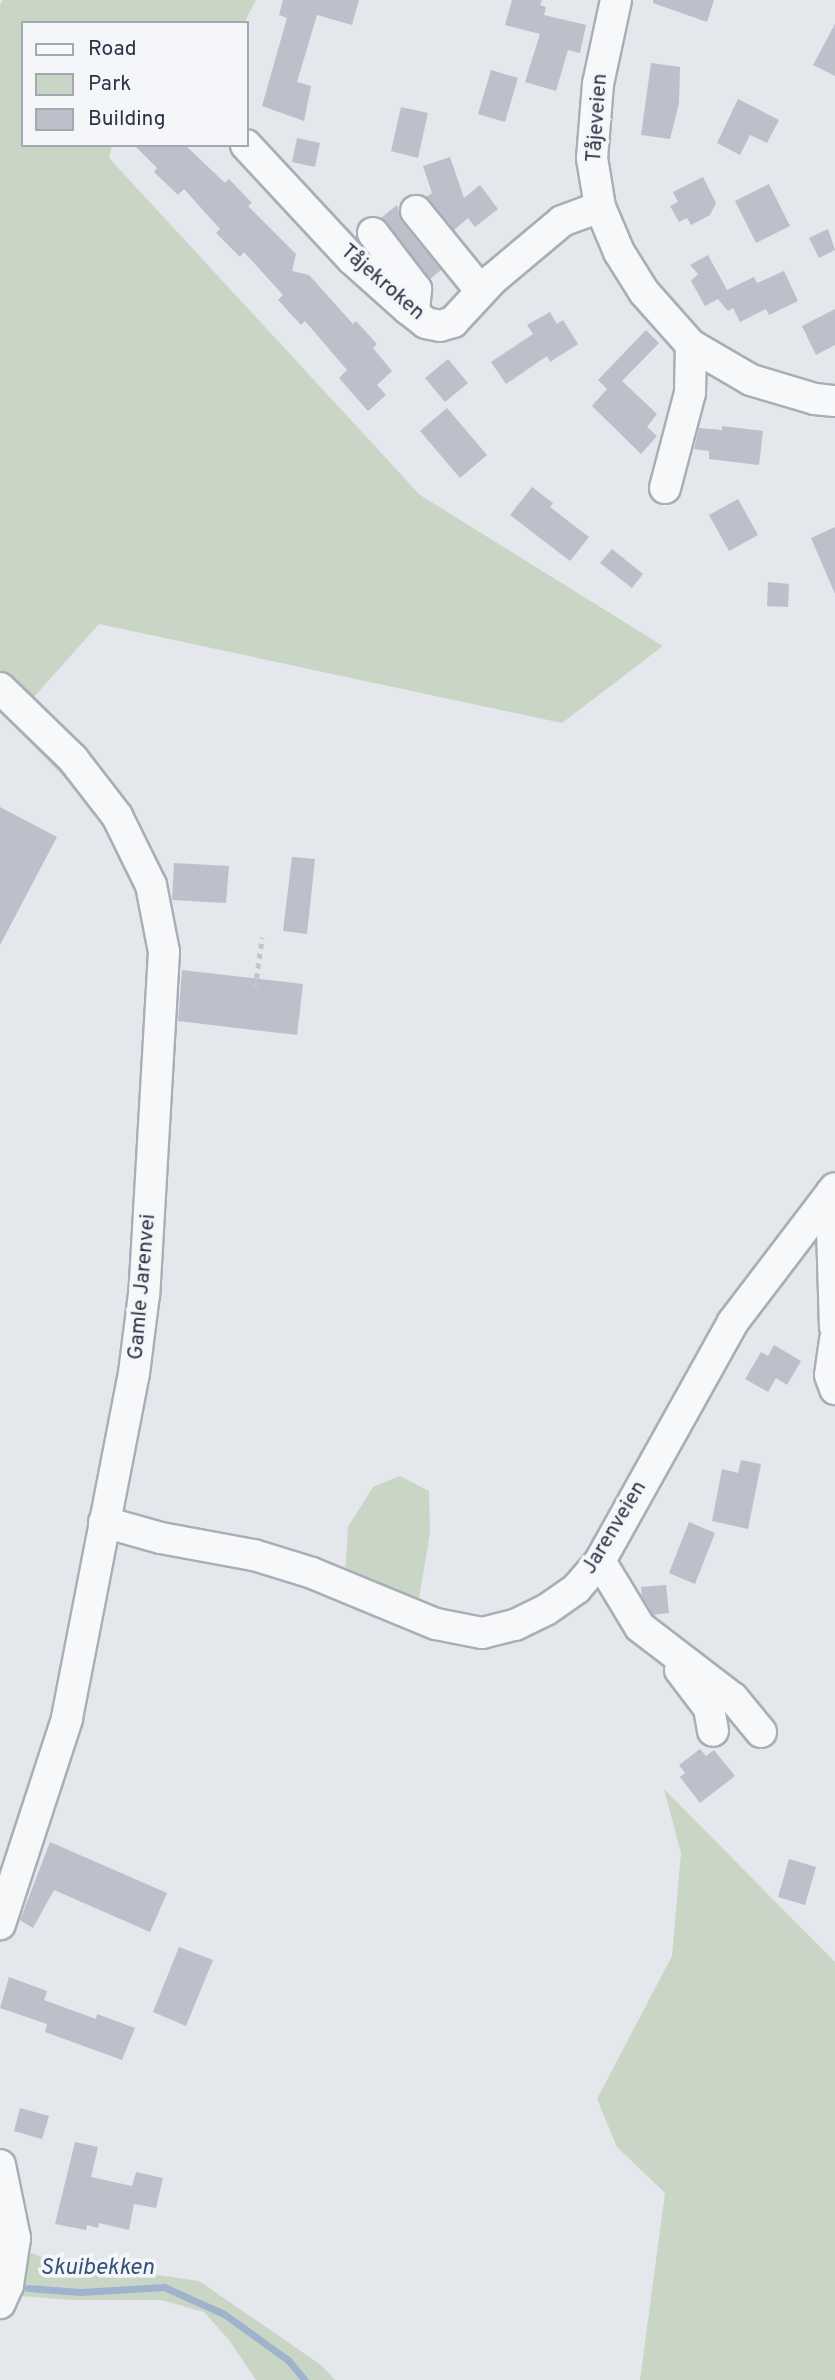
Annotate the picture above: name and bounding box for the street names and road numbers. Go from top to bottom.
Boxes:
street label: Tåjeveien [582,73,614,163]
street label: Tåjekroken [335,240,429,326]
street label: Gamle Jarenvei [124,1213,162,1361]
street label: Jarenveien [577,1477,653,1579]

